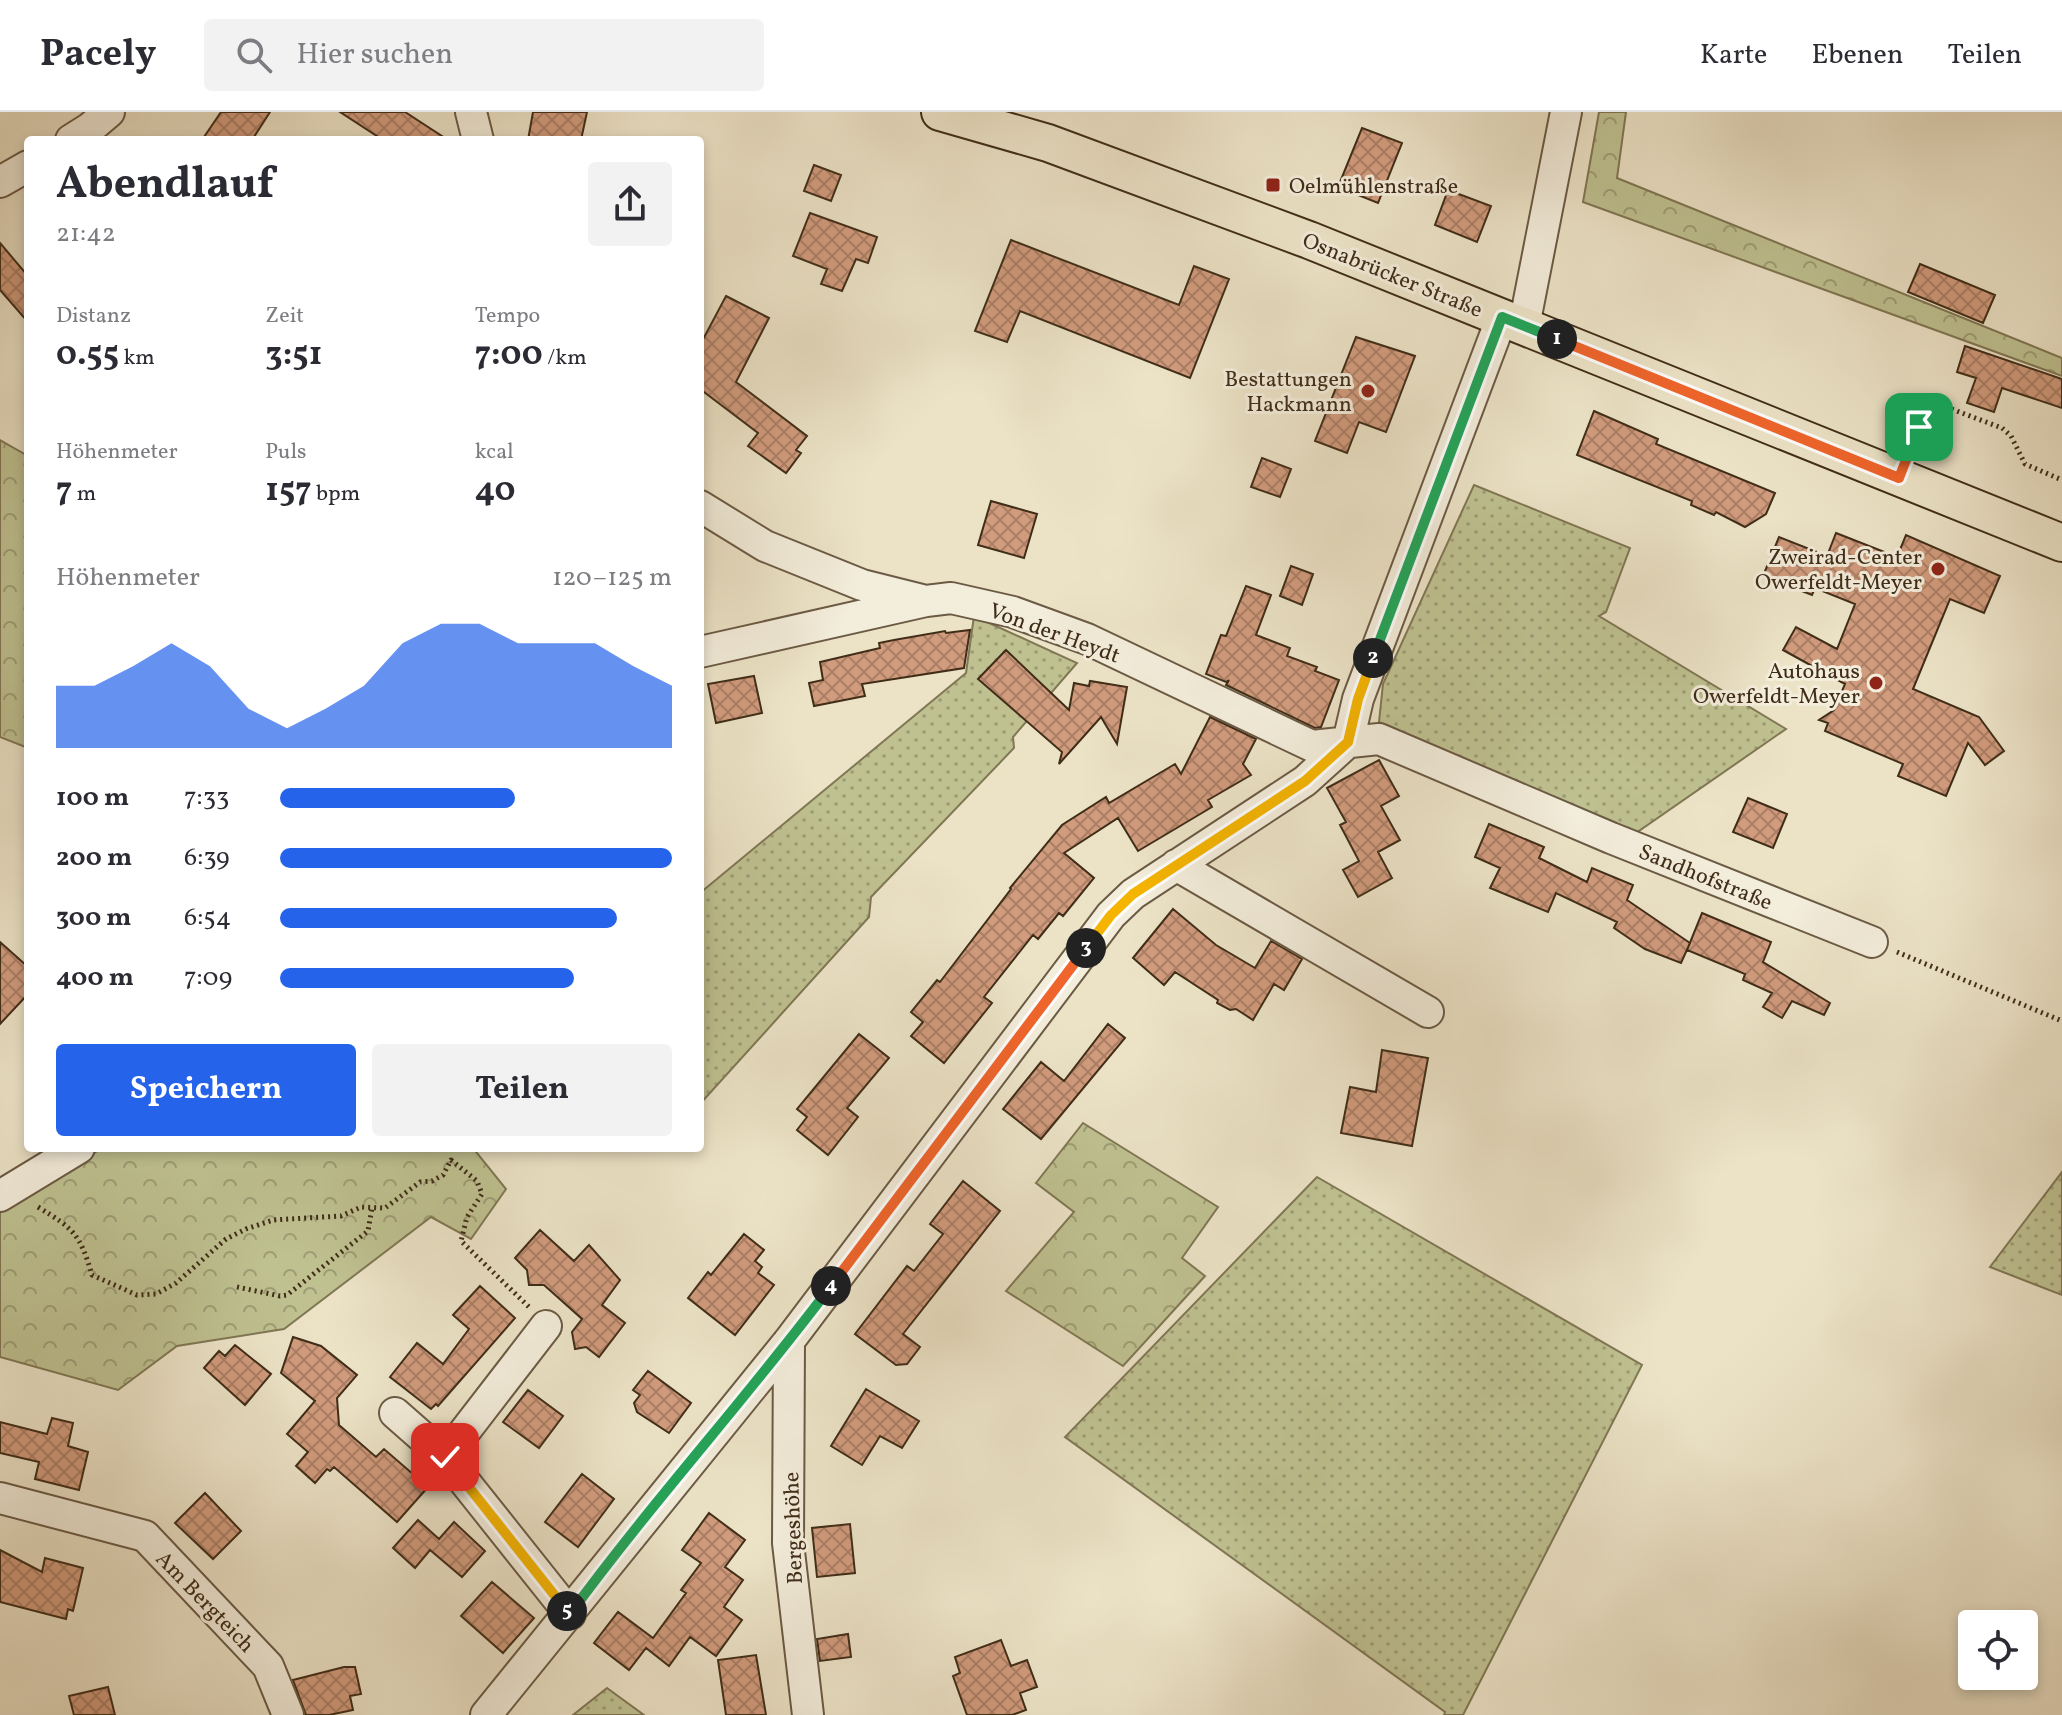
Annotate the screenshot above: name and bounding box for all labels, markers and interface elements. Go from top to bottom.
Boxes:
search box [204,19,764,91]
text: Pacely [40,29,156,82]
icon: search [232,33,276,77]
text: Hier suchen [296,34,453,76]
text: Karte [1700,36,1767,75]
text: Ebenen [1811,36,1904,75]
text: Teilen [1948,36,2022,75]
text: Abendlauf [56,155,274,216]
button: share [588,162,672,246]
place label: Oelmühlenstraße [1289,172,1458,203]
marker: Oelmühlenstraße [1264,176,1282,194]
text: 21:42 [56,216,116,252]
street label: Osnabrücker Straße [1297,226,1487,327]
text: Distanz [56,301,131,332]
text: Zeit [265,301,304,332]
text: Tempo [475,301,540,332]
pin: 1 [1537,319,1577,359]
text: 1 [1553,323,1561,354]
text: 0.55 [56,332,119,379]
text: 3:51 [265,332,322,379]
text: 7:00 [475,332,543,379]
text: km [119,343,155,374]
text: /km [543,343,587,374]
place label: Bestattungen Hackmann [1225,365,1352,421]
marker: Bestattungen Hackmann [1359,382,1377,400]
pin [1885,393,1953,461]
icon: arrive [1897,405,1941,449]
text: Höhenmeter [56,437,178,468]
text: Puls [265,437,307,468]
text: kcal [475,437,514,468]
text: 7 [56,468,72,515]
text: 157 [265,468,312,515]
text: 40 [475,468,516,515]
text: m [72,479,96,510]
text: bpm [312,479,360,510]
place label: Zweirad-Center Owerfeldt-Meyer [1755,543,1922,599]
text: Höhenmeter [56,560,200,596]
text: 120–125 m [552,560,672,596]
marker: Zweirad-Center Owerfeldt-Meyer [1929,560,1947,578]
street label: Von der Heydt [984,596,1124,672]
pin: 2 [1353,638,1393,678]
text: 2 [1367,642,1379,673]
place label: Autohaus Owerfeldt-Meyer [1693,657,1860,713]
marker: Autohaus Owerfeldt-Meyer [1867,674,1885,692]
text: 100 m [56,780,129,816]
text: 7:33 [184,780,229,816]
street label: Sandhofstraße [1633,837,1777,919]
text: 200 m [56,840,132,876]
text: 6:39 [184,840,230,876]
text: 300 m [56,900,132,936]
text: 6:54 [184,900,231,936]
pin: 3 [1066,928,1106,968]
text: 3 [1080,932,1092,963]
text: 400 m [56,960,134,996]
text: 7:09 [184,960,232,996]
button: Speichern [56,1044,356,1136]
button: Teilen [372,1044,672,1136]
pin: 4 [811,1266,851,1306]
text: 4 [824,1270,838,1301]
pin [411,1423,479,1491]
icon: check [423,1435,467,1479]
street label: Bergeshöhe [777,1471,812,1585]
street label: Am Bergteich [148,1545,261,1661]
pin: 5 [547,1591,587,1631]
text: 5 [562,1595,572,1626]
map controls [1958,1610,2038,1690]
button: locate [1958,1610,2038,1690]

